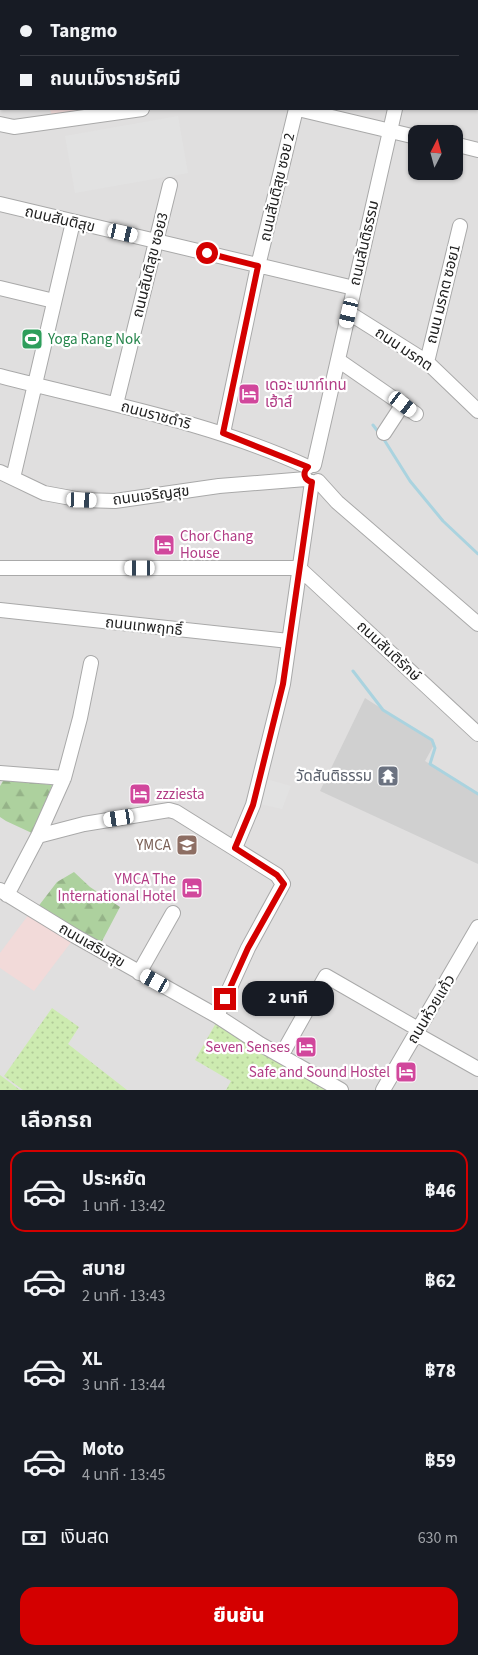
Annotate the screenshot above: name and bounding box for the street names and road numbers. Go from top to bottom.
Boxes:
street label: ถนนสันติสุข ซอย 2 [255,131,300,243]
street label: ถนนสันติธรรม [344,198,384,288]
street label: ถนนสันติสุข [23,201,97,238]
street label: ถนนสันติสุข ซอย3 [127,210,174,320]
street label: ถนน มรกต ซอย1 [421,242,466,346]
street label: ถนน มรกต [371,322,437,376]
street label: ถนนราชดำริ [119,396,193,435]
street label: ถนนเจริญสุข [111,480,191,511]
street label: ถนนเทพฤทธิ์ [104,612,184,641]
street label: ถนนสันติรักษ์ [352,616,426,687]
street label: ถนนเสริมสุข [55,918,129,973]
street label: ถนนห้วยแก้ว [402,971,460,1048]

